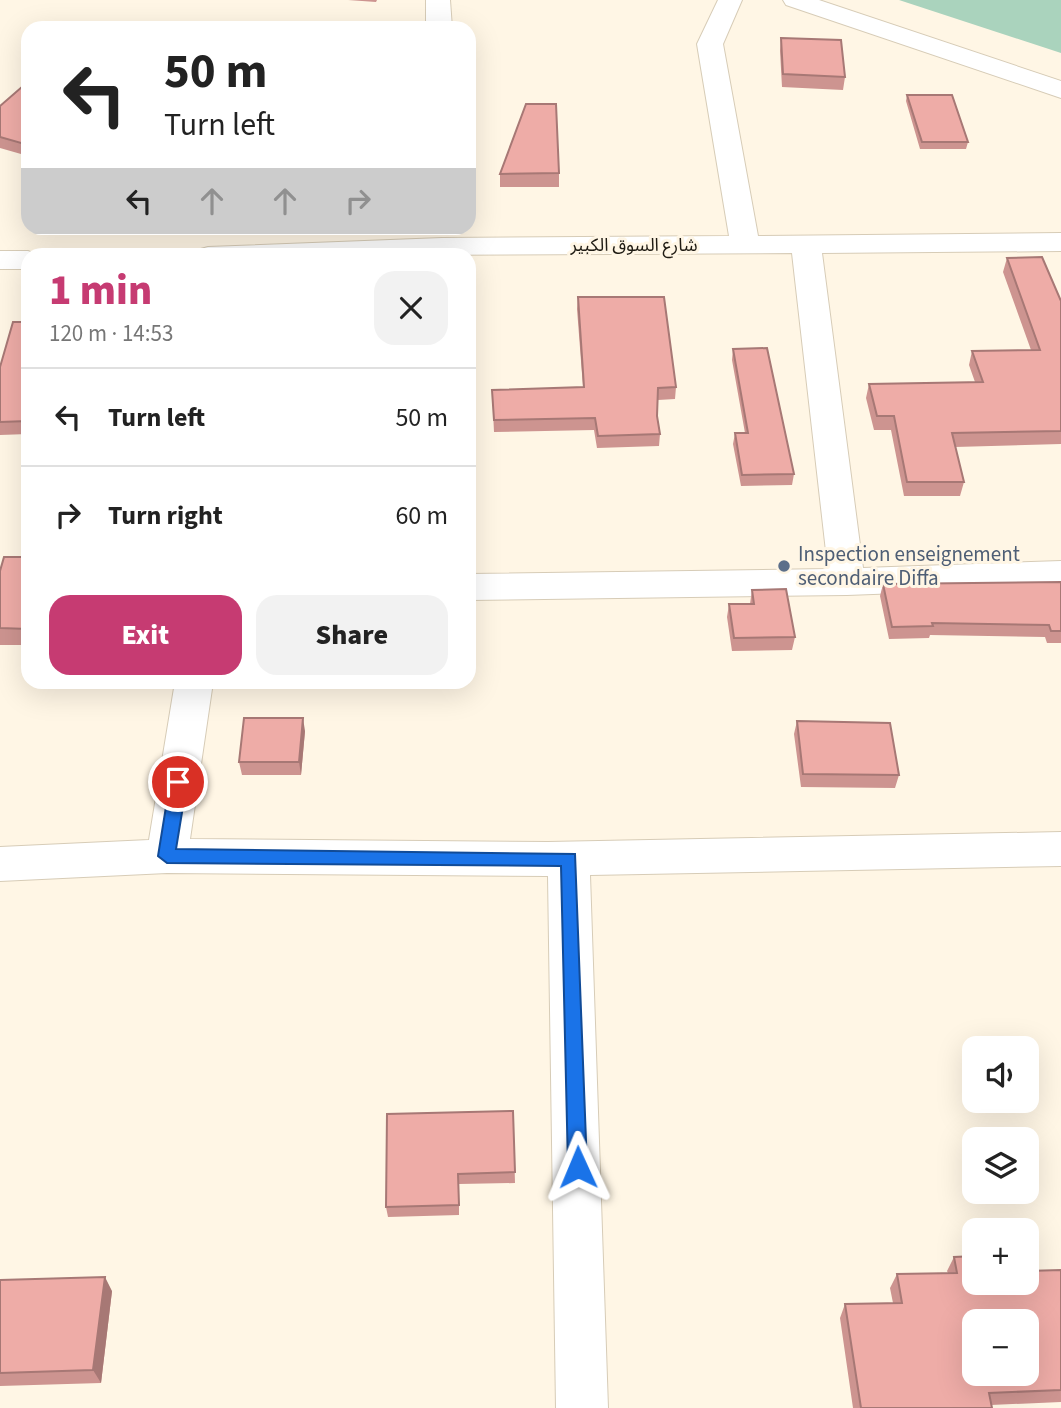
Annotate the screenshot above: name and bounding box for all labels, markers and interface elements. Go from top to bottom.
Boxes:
text: 50 m [164,37,268,107]
icon: left [49,49,140,140]
text: Turn left [164,102,275,148]
icon: left [120,182,158,220]
icon: ahead [193,182,231,220]
icon: ahead [266,182,304,220]
icon: right [339,182,377,220]
street label: شارع السوق الكبير [569,233,698,259]
text: 1 min [49,261,152,321]
button: close [374,271,448,345]
text: 120 m · 14:53 [49,317,173,350]
icon: left [49,398,87,436]
text: Turn left [108,399,205,436]
text: 50 m [395,399,448,436]
icon: right [49,496,87,534]
text: Turn right [108,497,223,534]
text: 60 m [395,497,448,534]
place label: Inspection enseignement secondaire Diffa [798,539,1020,593]
marker: Inspection enseignement secondaire Diffa [776,558,792,574]
button: Exit [49,595,242,675]
button: Share [256,595,448,675]
pin [148,752,208,812]
icon: arrive [159,763,197,801]
map controls [962,1036,1039,1386]
button: sound [962,1036,1039,1113]
button: layers [962,1127,1039,1204]
position arrow [541,1130,615,1204]
button: + [962,1218,1039,1295]
button: − [962,1309,1039,1386]

